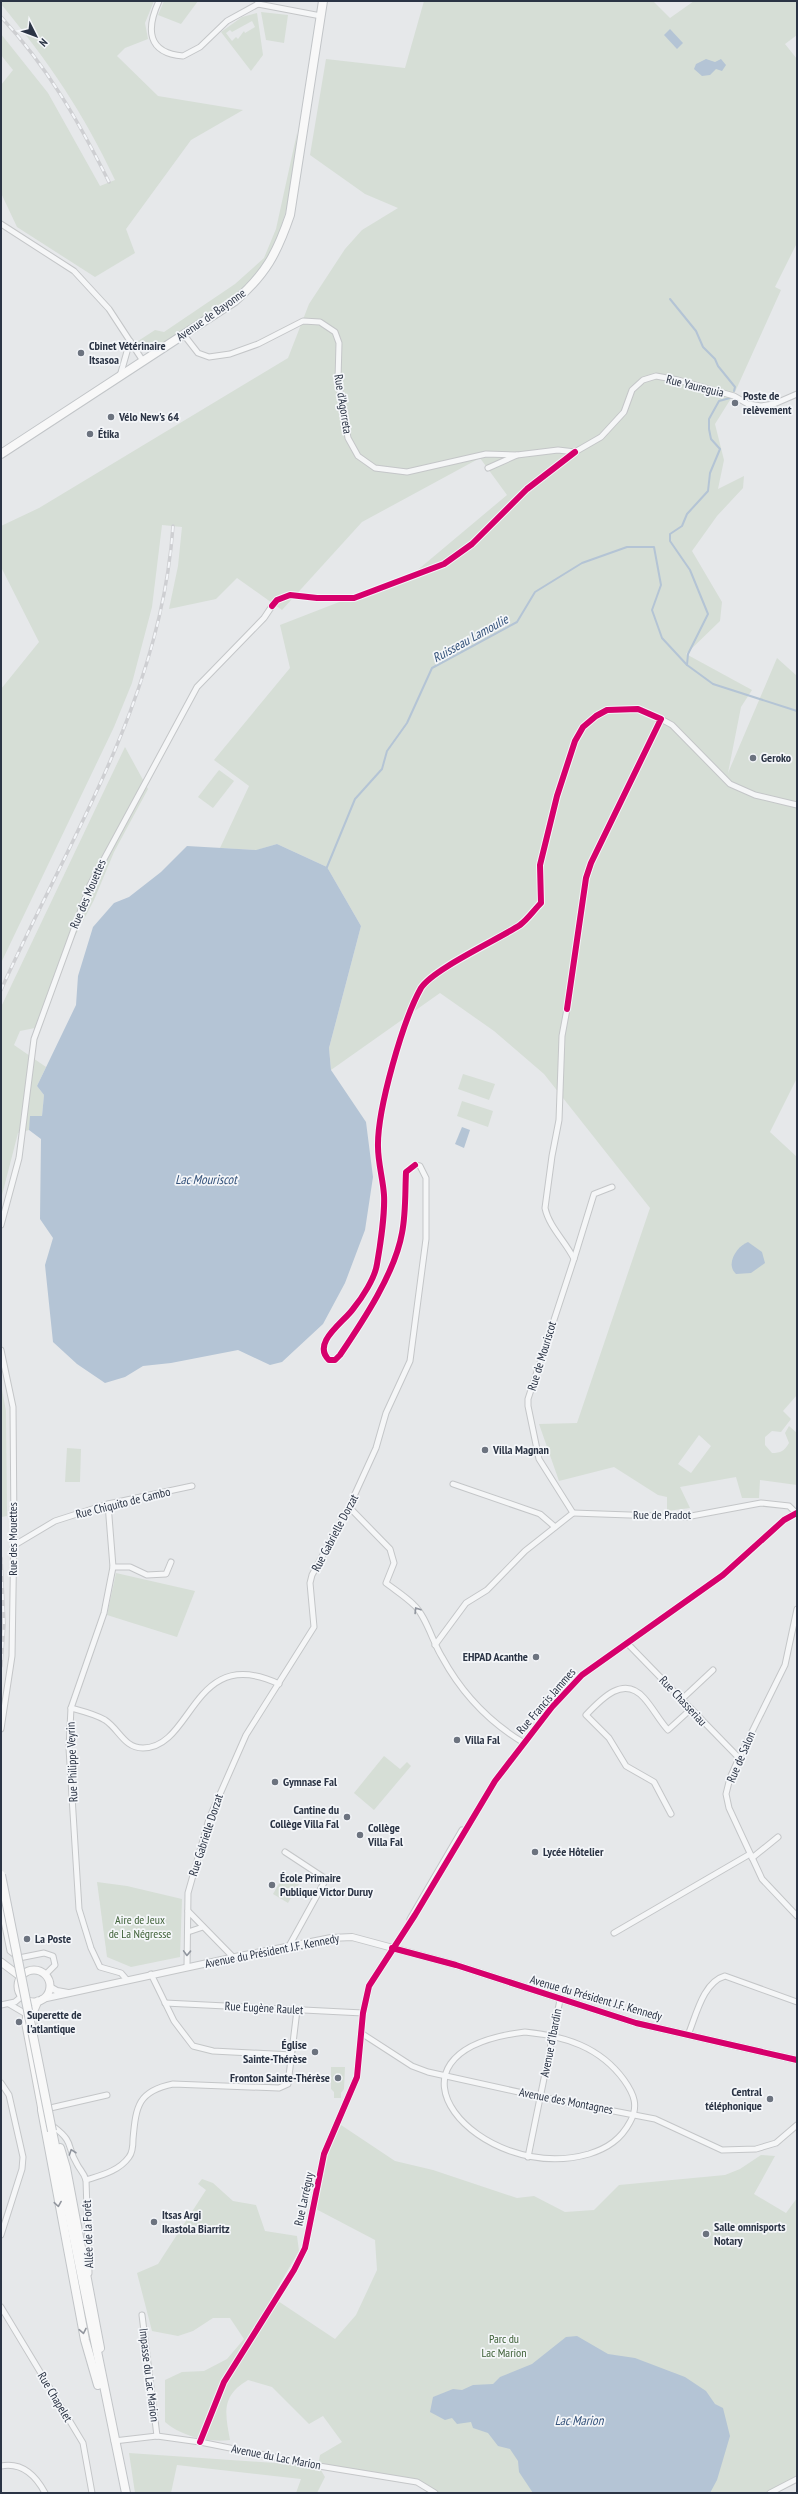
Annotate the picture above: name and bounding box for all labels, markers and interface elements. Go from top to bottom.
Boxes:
north arrow [16,16,56,56]
text: N [36,36,51,50]
street label: Avenue de Bayonne [173,285,248,344]
place label: Cbinet Vétérinaire Itsasoa [89,338,166,367]
marker: Cbinet Vétérinaire Itsasoa [76,348,86,358]
street label: Rue Yaureguia [665,371,726,400]
street label: Rue d'Agorreta [331,373,356,435]
place label: Poste de relèvement [743,388,792,417]
marker: Poste de relèvement [730,398,740,408]
place label: Vélo New's 64 [118,409,179,424]
marker: Vélo New's 64 [106,412,116,422]
place label: Étika [98,426,119,441]
marker: Étika [85,429,95,439]
water label: Ruisseau Lamoulie [429,610,512,666]
place label: Geroko [761,750,792,765]
marker: Geroko [748,753,758,763]
street label: Rue des Mouettes [66,857,109,931]
water label: Lac Mouriscot [175,1171,238,1188]
street label: Rue de Mouriscot [524,1319,559,1392]
place label: Villa Magnan [492,1442,549,1457]
marker: Villa Magnan [480,1445,490,1455]
street label: Rue Chiquito de Cambo [74,1484,172,1522]
street label: Rue Gabrielle Dorzat [308,1491,362,1574]
street label: Rue des Mouettes [5,1502,20,1576]
street label: Rue de Pradot [633,1507,692,1522]
one-way arrow [415,1608,422,1615]
place label: EHPAD Acanthe [463,1649,528,1664]
marker: EHPAD Acanthe [531,1652,541,1662]
street label: Rue Francis Jammes [513,1665,578,1737]
street label: Rue Chasseriau [656,1673,710,1729]
street label: Rue Philippe Veyrin [63,1722,80,1802]
street label: Rue de Salon [723,1729,758,1785]
place label: Villa Fal [464,1732,500,1747]
marker: Villa Fal [452,1735,462,1745]
place label: Gymnase Fal [283,1774,337,1789]
marker: Gymnase Fal [270,1777,280,1787]
street label: Rue Gabrielle Dorzat [185,1791,226,1878]
place label: Cantine du Collège Villa Fal [270,1802,339,1831]
marker: Cantine du Collège Villa Fal [342,1812,352,1822]
place label: Collège Villa Fal [367,1820,403,1849]
marker: Collège Villa Fal [355,1830,365,1840]
place label: Lycée Hôtelier [543,1844,604,1859]
marker: Lycée Hôtelier [530,1847,540,1857]
place label: École Primaire Publique Victor Duruy [280,1870,373,1899]
marker: École Primaire Publique Victor Duruy [267,1880,277,1890]
park label: Aire de Jeux de La Négresse [109,1912,171,1941]
street label: Avenue du Président J.F. Kennedy [203,1930,341,1971]
place label: La Poste [35,1931,71,1946]
marker: La Poste [22,1934,32,1944]
one-way arrow [182,1950,191,1956]
street label: Avenue du Président J.F. Kennedy [528,1971,664,2024]
street label: Rue Eugène Raulet [224,1998,304,2017]
place label: Superette de l'atlantique [27,2007,82,2036]
street label: Avenue d'Ibardin [537,2007,564,2078]
marker: Superette de l'atlantique [14,2017,24,2027]
place label: Église Sainte-Thérèse [243,2037,307,2066]
marker: Église Sainte-Thérèse [310,2047,320,2057]
place label: Fronton Sainte-Thérèse [230,2070,330,2085]
marker: Fronton Sainte-Thérèse [333,2073,343,2083]
street label: Avenue des Montagnes [518,2084,614,2117]
place label: Central téléphonique [705,2084,762,2113]
marker: Central téléphonique [765,2094,775,2104]
one-way arrow [69,2148,77,2155]
street label: Rue Larréguy [291,2170,317,2227]
street label: Allée de la Forêt [79,2199,96,2268]
one-way arrow [53,2201,62,2207]
place label: Itsas Argi Ikastola Biarritz [162,2207,230,2236]
marker: Itsas Argi Ikastola Biarritz [149,2217,159,2227]
place label: Salle omnisports Notary [714,2219,785,2248]
marker: Salle omnisports Notary [701,2229,711,2239]
street label: Impasse du Lac Marion [136,2327,163,2423]
one-way arrow [78,2328,87,2335]
park label: Parc du Lac Marion [482,2331,527,2360]
street label: Rue Chapelet [35,2369,76,2425]
water label: Lac Marion [555,2412,605,2429]
street label: Avenue du Lac Marion [230,2440,322,2473]

